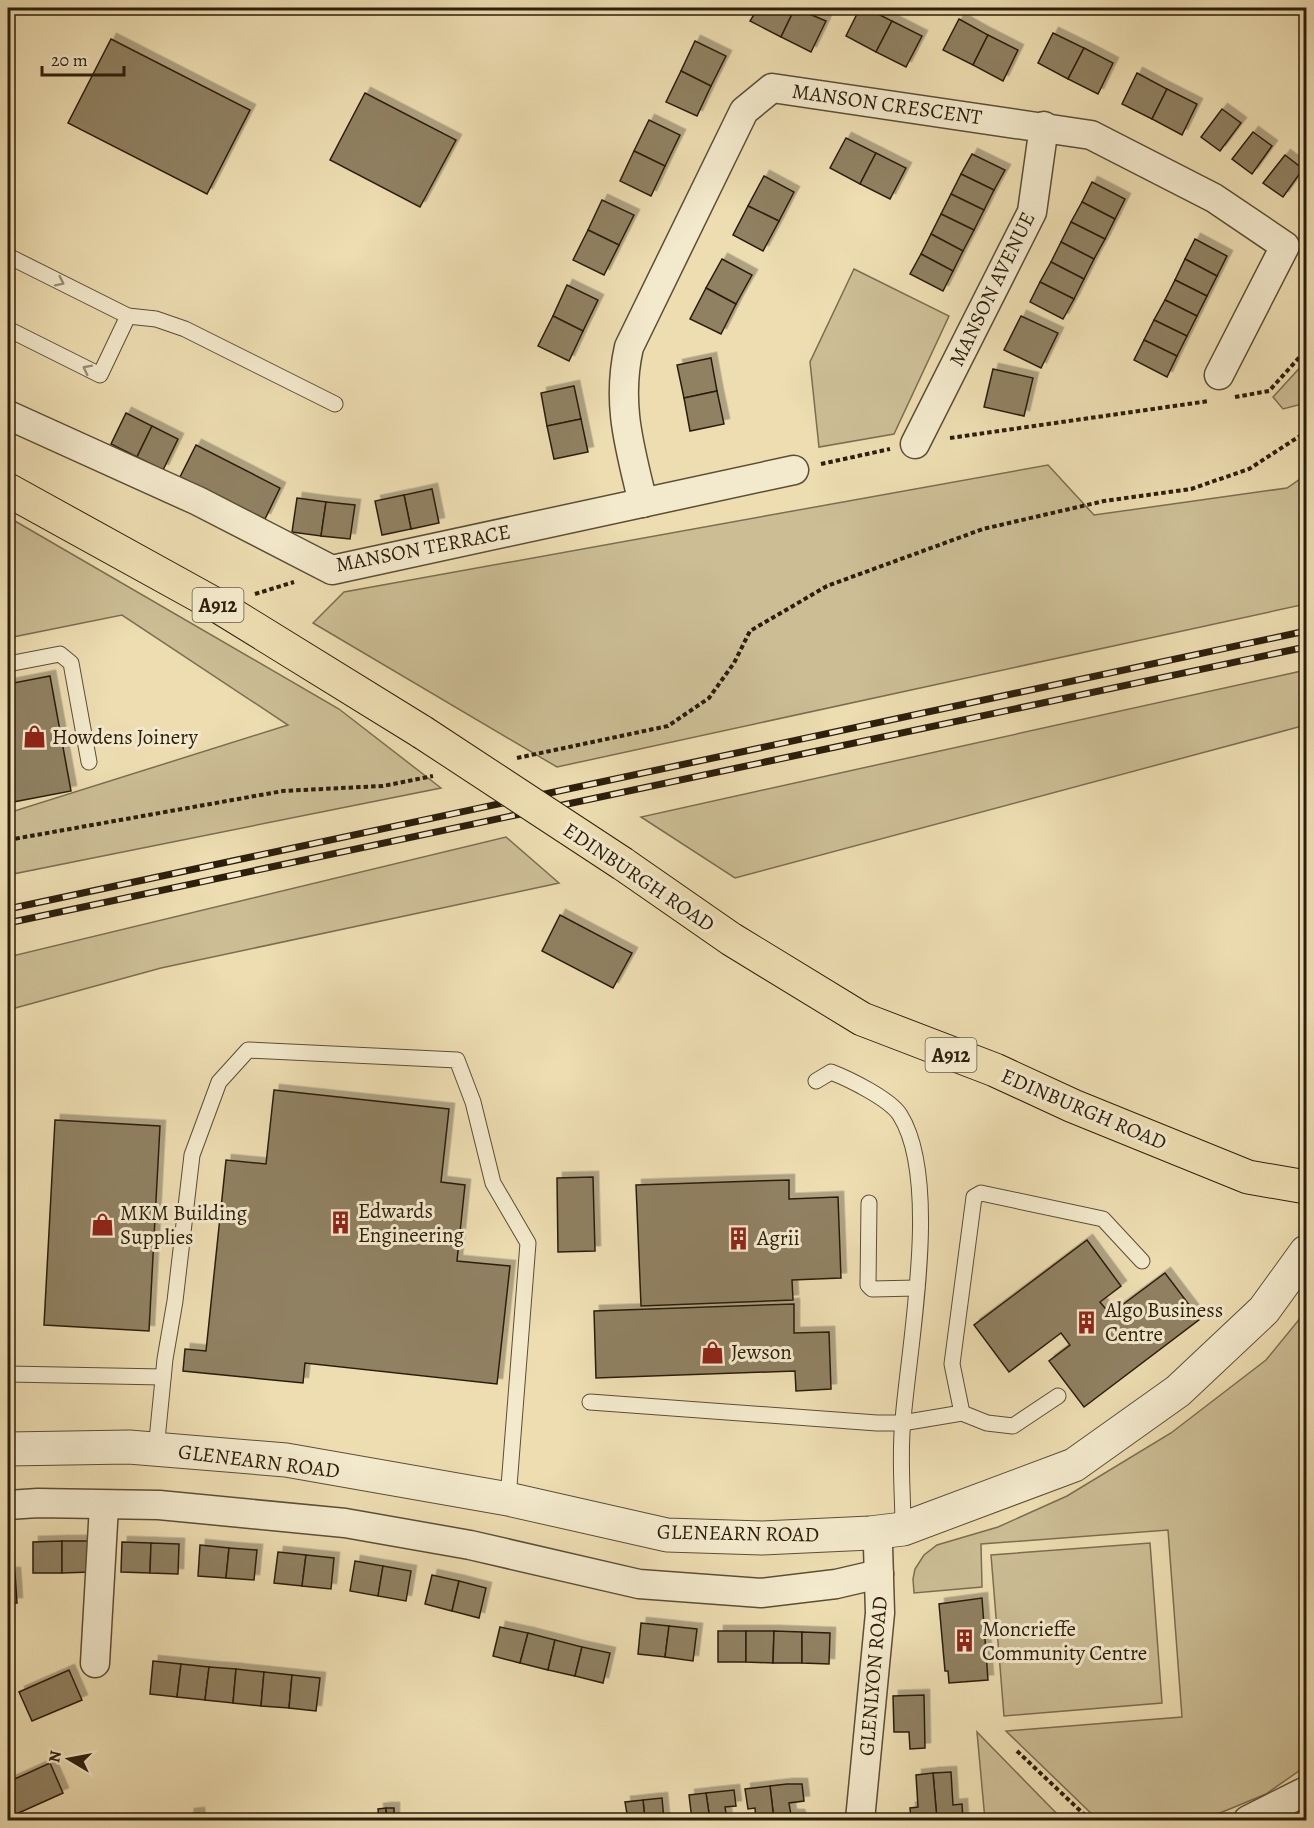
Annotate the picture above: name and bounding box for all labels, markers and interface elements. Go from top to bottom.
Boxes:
scale bar [42,39,124,77]
text: 20 m [51,48,88,72]
street label: MANSON CRESCENT [790,77,984,131]
street label: MANSON AVENUE [942,207,1042,371]
one-way arrow [54,275,65,287]
one-way arrow [83,365,94,376]
street label: MANSON TERRACE [333,517,513,579]
road number: A912 [192,588,244,622]
place label: Howdens Joinery [52,723,198,751]
shop icon: Howdens Joinery [21,724,47,750]
street label: EDINBURGH ROAD [558,816,720,938]
road number: A912 [926,1038,976,1072]
street label: EDINBURGH ROAD [997,1061,1171,1157]
place label: Edwards Engineering [358,1197,465,1249]
place label: MKM Building Supplies [120,1199,248,1251]
building icon: Edwards Engineering [327,1210,353,1236]
shop icon: MKM Building Supplies [89,1212,115,1238]
place label: Agrii [756,1224,800,1252]
building icon: Agrii [726,1225,752,1251]
place label: Algo Business Centre [1104,1296,1223,1348]
building icon: Algo Business Centre [1074,1309,1100,1335]
place label: Jewson [731,1338,792,1366]
shop icon: Jewson [700,1339,726,1365]
street label: GLENEARN ROAD [177,1437,341,1485]
street label: GLENEARN ROAD [657,1518,819,1548]
street label: GLENLYON ROAD [852,1595,894,1757]
place label: Moncrieffe Community Centre [982,1615,1147,1667]
building icon: Moncrieffe Community Centre [951,1628,977,1654]
north arrow [39,1729,99,1789]
text: N [43,1749,67,1764]

